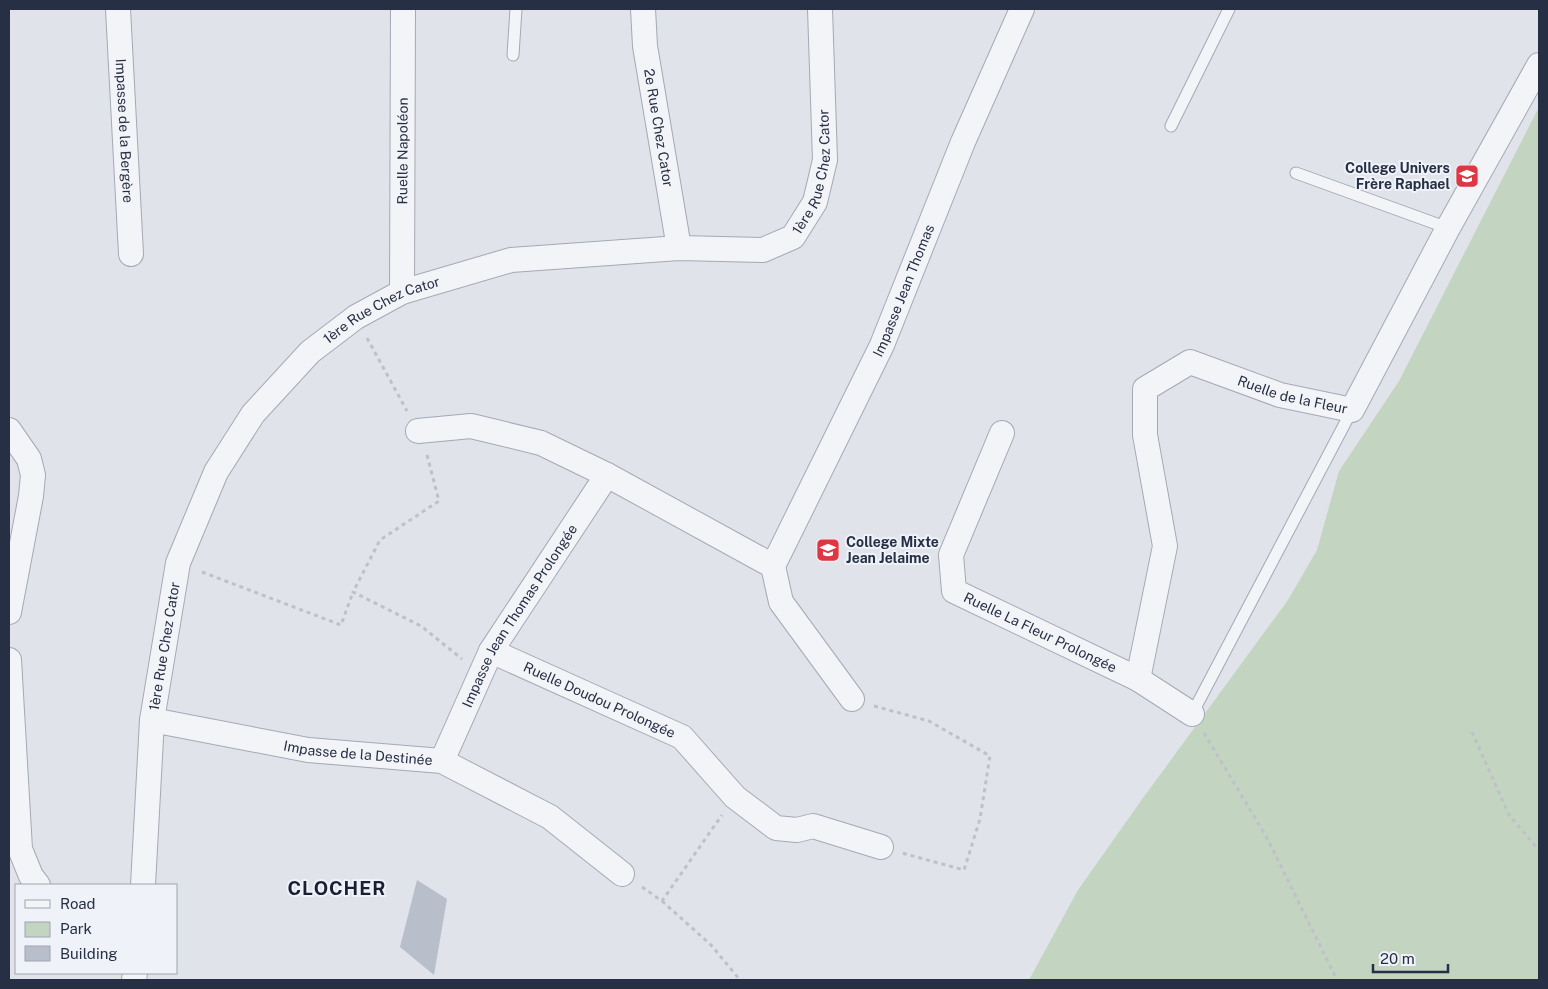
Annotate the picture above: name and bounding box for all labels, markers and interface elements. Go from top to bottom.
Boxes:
street label: Impasse de la Bergère [113,58,136,203]
street label: 2e Rue Chez Cator [641,67,677,188]
street label: Ruelle Napoléon [394,97,411,205]
street label: 1ère Rue Chez Cator [789,109,833,237]
place label: College Univers Frère Raphael [1345,160,1450,192]
school or university icon: College Univers Frère Raphael [1454,163,1480,189]
street label: Impasse Jean Thomas [870,222,937,359]
street label: 1ère Rue Chez Cator [320,273,442,347]
street label: Ruelle de la Fleur [1236,372,1349,417]
street label: Impasse Jean Thomas Prolongée [459,521,580,710]
place label: College Mixte Jean Jelaime [846,534,939,566]
school or university icon: College Mixte Jean Jelaime [815,537,841,563]
street label: 1ère Rue Chez Cator [146,581,183,712]
street label: Ruelle La Fleur Prolongée [961,589,1119,676]
street label: Ruelle Doudou Prolongée [521,659,678,741]
street label: Impasse de la Destinée [282,737,433,768]
district label: CLOCHER [287,877,387,899]
legend [15,884,178,974]
text: Road [60,895,96,912]
text: Park [60,920,92,937]
scale bar [1373,942,1448,974]
text: Building [60,945,118,962]
text: 20 m [1380,950,1415,967]

